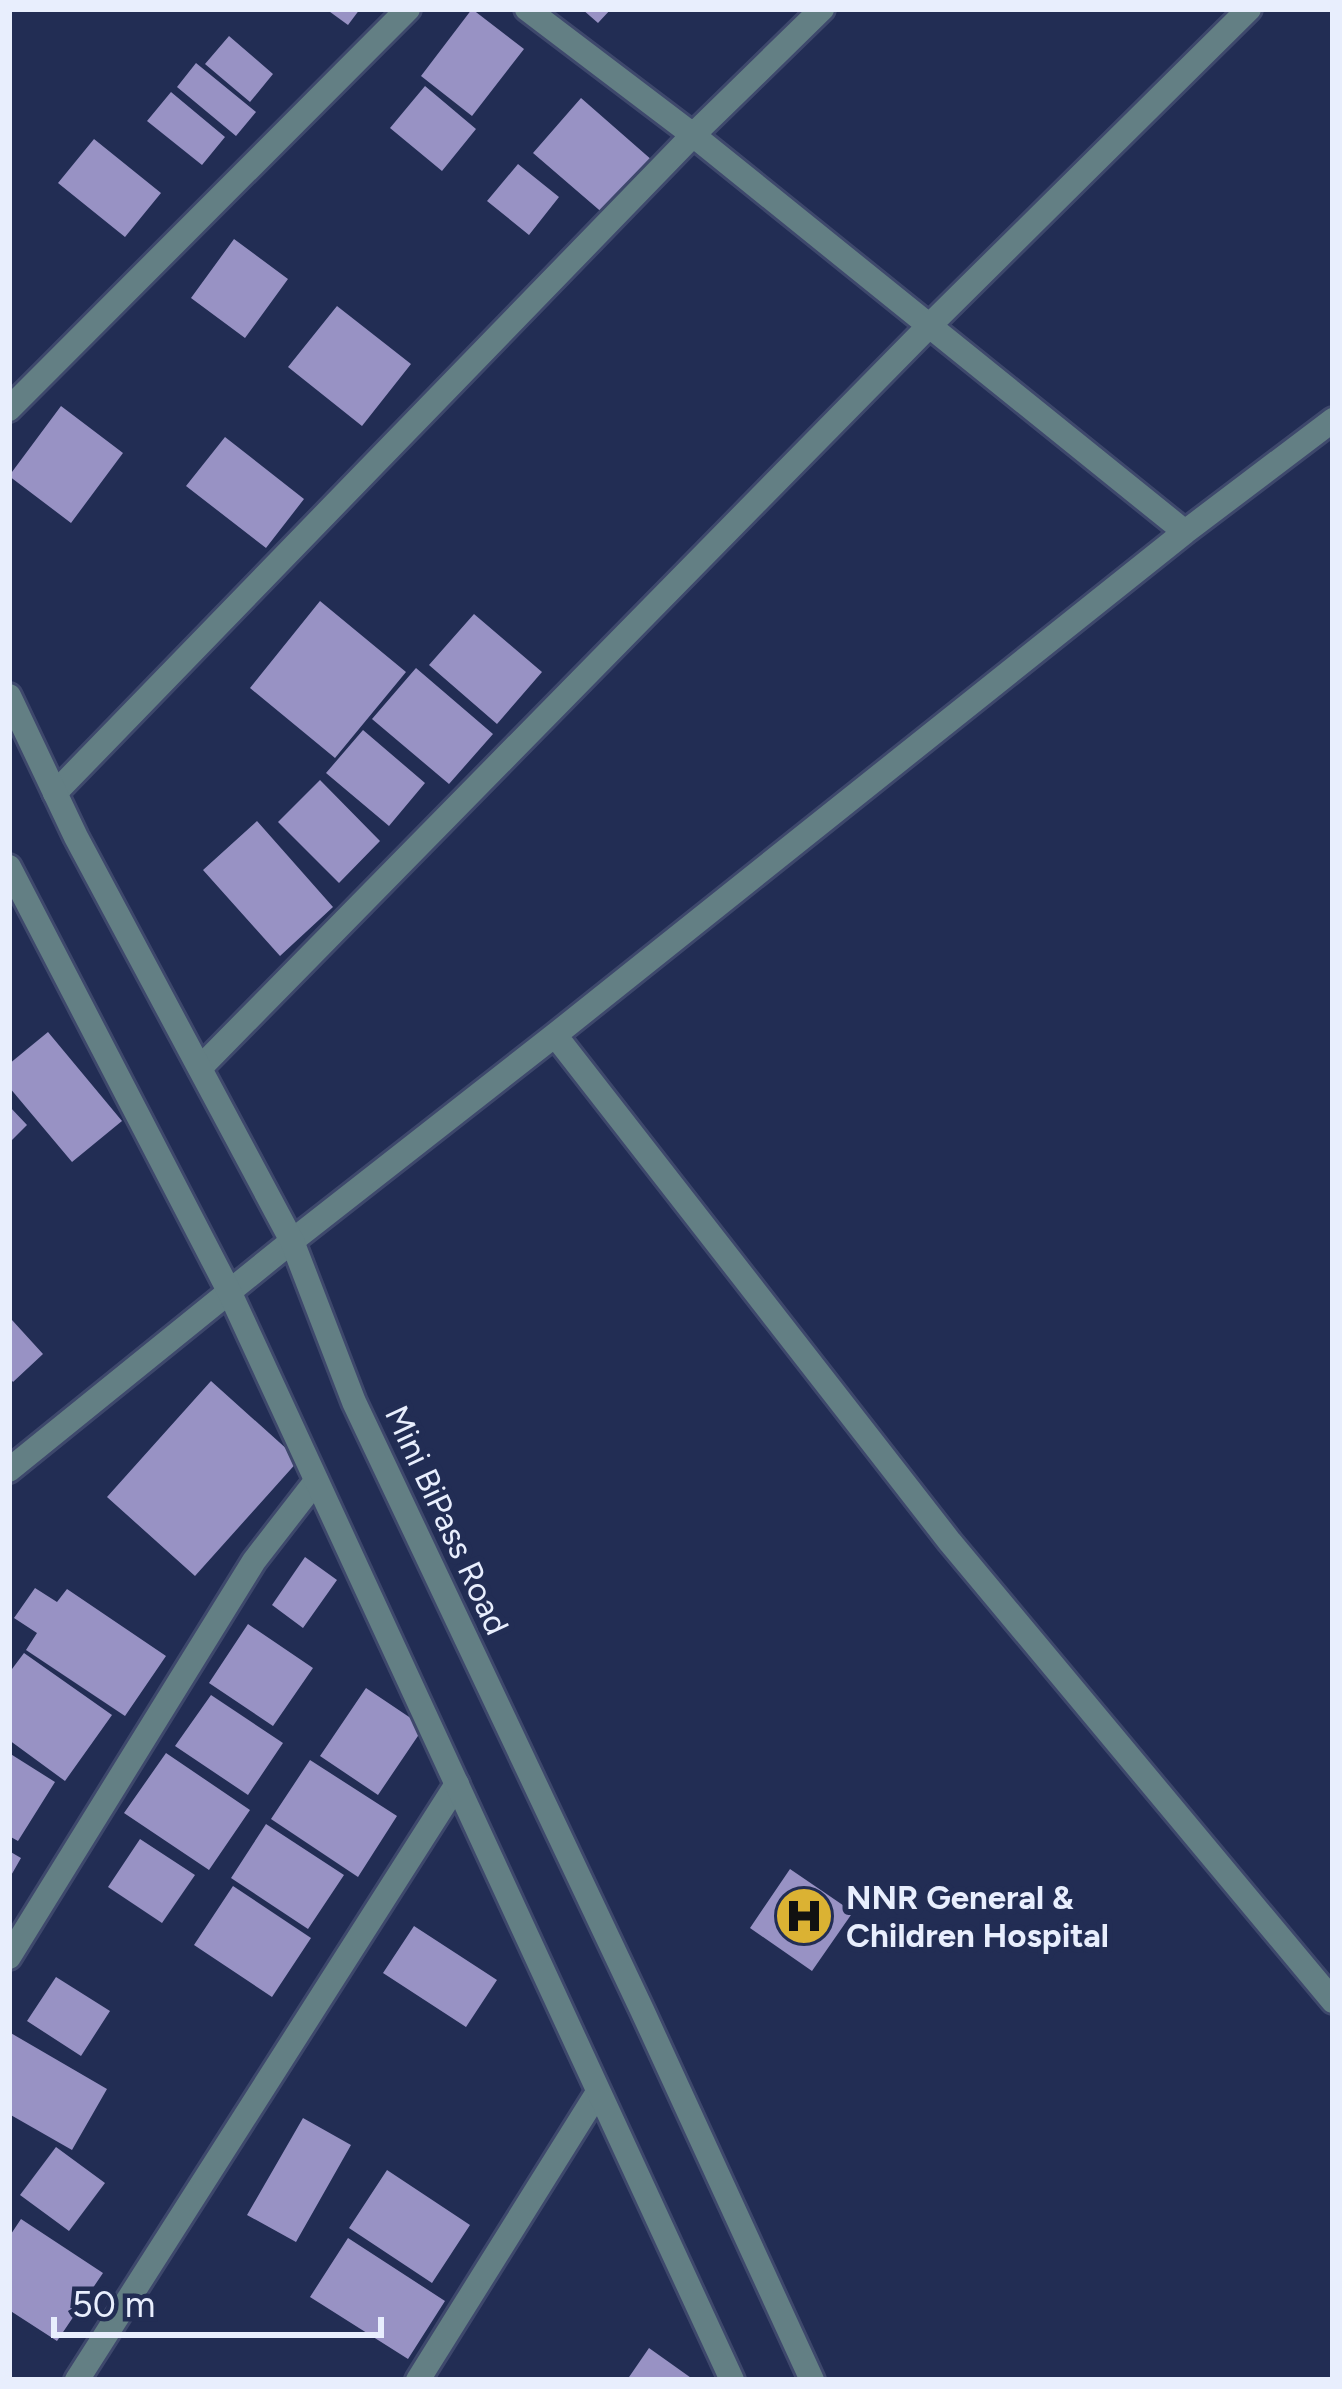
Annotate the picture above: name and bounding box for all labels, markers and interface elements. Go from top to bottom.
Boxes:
street label: Mini BiPass Road [377,1399,517,1641]
place label: NNR General & Children Hospital [846,1878,1109,1955]
hospital icon: NNR General & Children Hospital [773,1885,835,1947]
scale bar [54,2263,381,2337]
text: 50 m [72,2283,155,2326]

